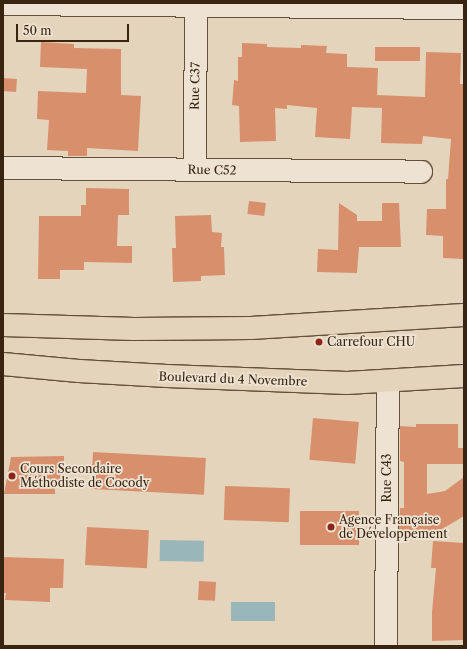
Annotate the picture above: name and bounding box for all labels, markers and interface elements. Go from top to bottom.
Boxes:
scale bar [18,16,131,42]
text: 50 m [23,23,52,38]
street label: Rue C37 [187,62,203,110]
street label: Rue C52 [188,162,236,178]
place label: Carrefour CHU [327,335,415,349]
marker: Carrefour CHU [314,337,324,347]
street label: Boulevard du 4 Novembre [158,369,308,389]
street label: Rue C43 [380,454,394,502]
place label: Cours Secondaire Méthodiste de Cocody [20,462,149,490]
marker: Cours Secondaire Méthodiste de Cocody [7,471,17,481]
place label: Agence Française de Développement [339,513,447,541]
marker: Agence Française de Développement [326,522,336,532]

